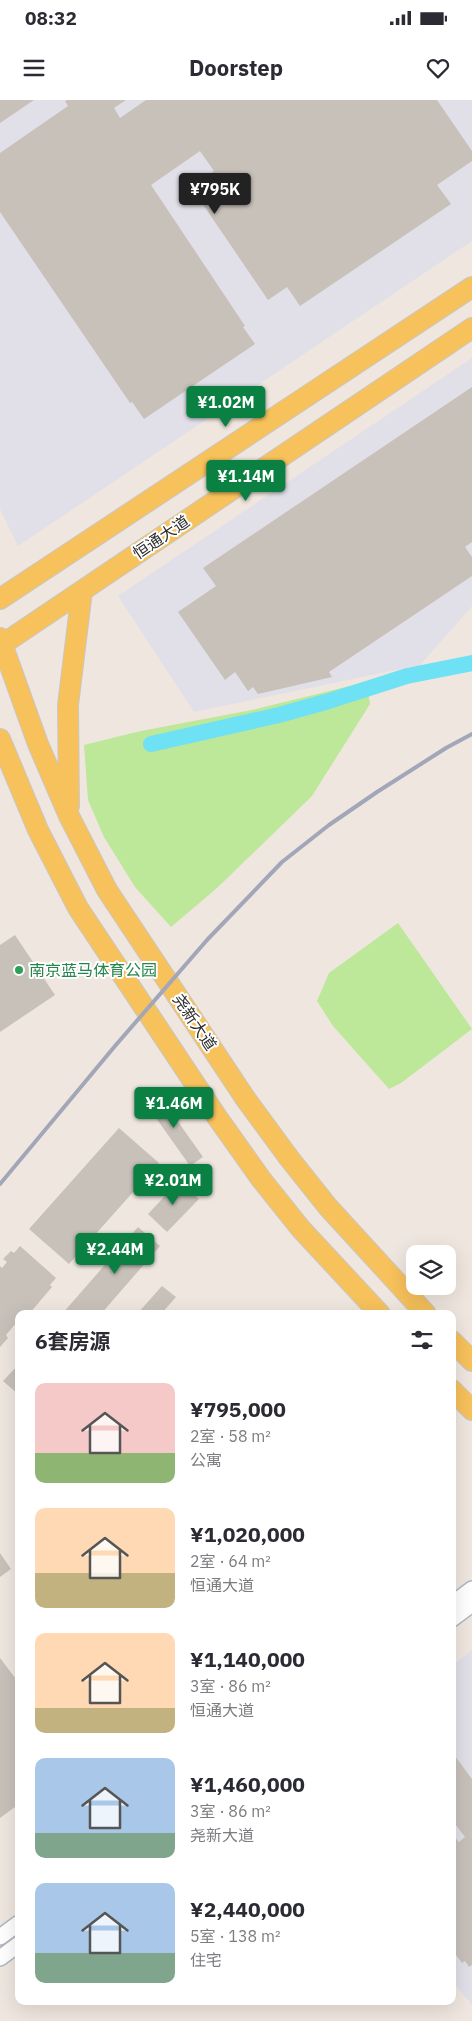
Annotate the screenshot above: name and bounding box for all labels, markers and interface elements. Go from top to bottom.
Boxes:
text: 08:32 [25,6,77,30]
text: Doorstep [189,53,283,82]
icon: menu [20,54,48,82]
icon: heart [424,54,452,82]
pin: ¥795K [180,172,250,215]
text: ¥795K [190,179,240,199]
pin: ¥1.02M [185,386,267,428]
text: ¥1.02M [197,392,255,412]
pin: ¥1.14M [205,460,287,502]
text: ¥1.14M [217,466,275,486]
street label: 恒通大道 [129,511,193,563]
place label: 南京蓝马体育公园 [29,960,157,980]
marker: 南京蓝马体育公园 [13,964,25,976]
street label: 尧新大道 [169,990,221,1054]
pin: ¥1.46M [133,1086,215,1129]
text: ¥1.46M [145,1093,203,1113]
pin: ¥2.01M [132,1164,214,1206]
text: ¥2.01M [144,1170,202,1190]
pin: ¥2.44M [74,1232,156,1275]
text: ¥2.44M [86,1239,144,1259]
map controls [406,1245,456,1295]
button: layers [406,1245,456,1295]
icon: filters [408,1326,436,1354]
text: 6套房源 [35,1327,111,1355]
text: ¥795,000 [190,1395,286,1423]
icon: home [75,1403,135,1463]
text: 2室 · 58 m² [190,1426,271,1446]
text: 公寓 [190,1450,222,1470]
text: ¥1,020,000 [190,1520,305,1548]
icon: home [75,1528,135,1588]
text: 2室 · 64 m² [190,1551,271,1571]
text: 恒通大道 [190,1575,254,1595]
text: ¥1,140,000 [190,1645,305,1673]
icon: home [75,1653,135,1713]
text: 3室 · 86 m² [190,1676,271,1696]
text: 恒通大道 [190,1700,254,1720]
text: ¥1,460,000 [190,1770,305,1798]
icon: home [75,1778,135,1838]
text: 3室 · 86 m² [190,1801,271,1821]
text: 尧新大道 [190,1825,254,1845]
text: ¥2,440,000 [190,1895,305,1923]
icon: home [75,1903,135,1963]
text: 5室 · 138 m² [190,1926,280,1946]
text: 住宅 [190,1950,222,1970]

